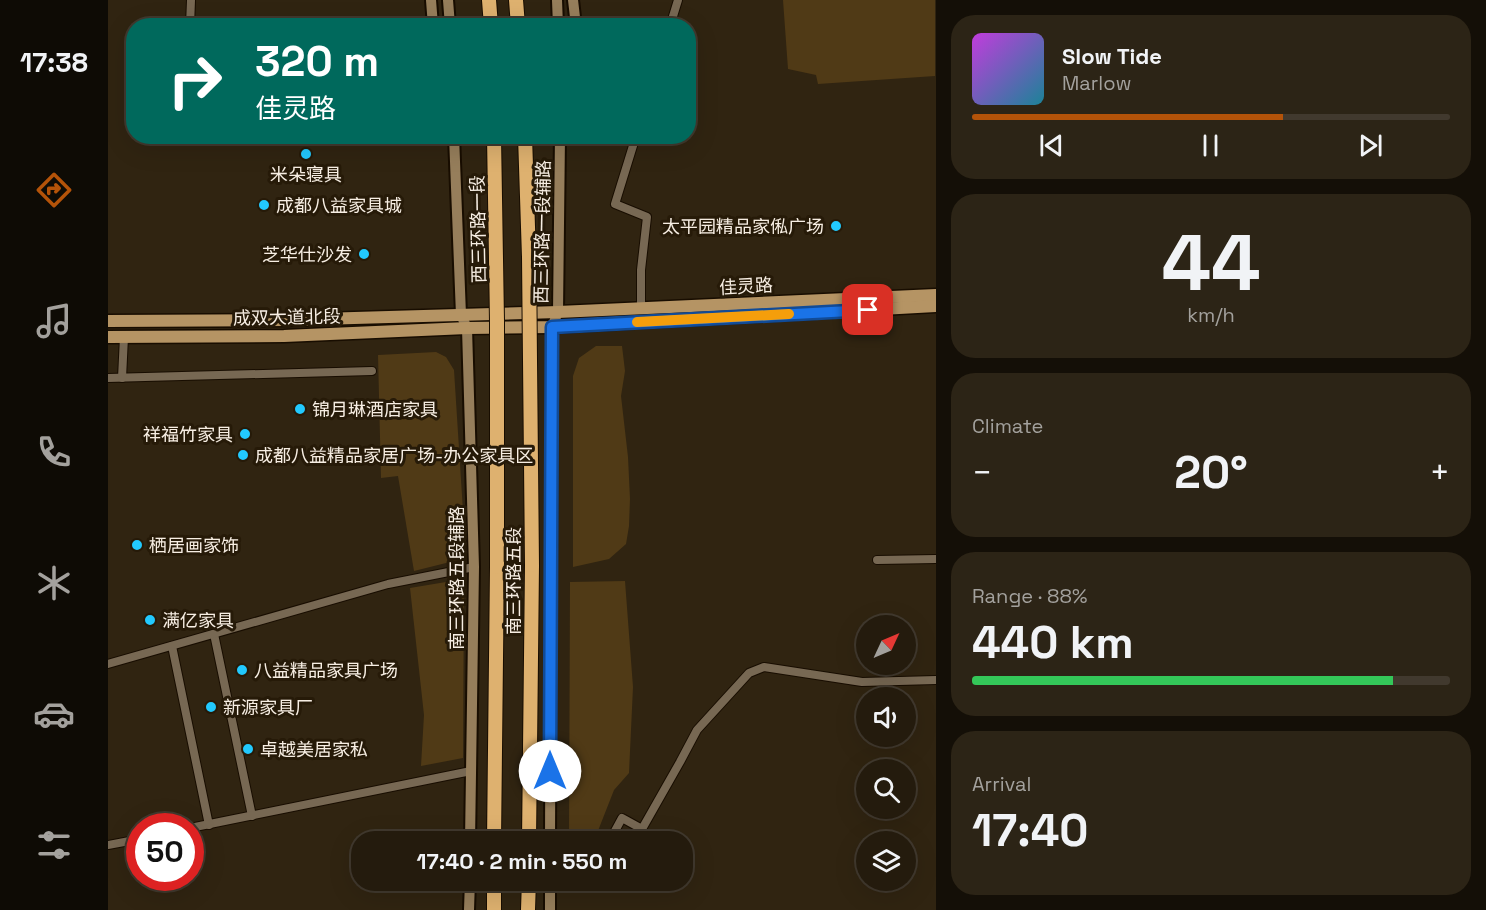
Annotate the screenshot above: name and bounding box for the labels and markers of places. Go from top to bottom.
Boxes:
marker: 米朵寝具 [299,147,313,161]
place label: 米朵寝具 [270,163,342,186]
place label: 成都八益家具城 [276,194,402,217]
marker: 成都八益家具城 [257,198,271,212]
place label: 太平园精品家俬广场 [662,215,824,238]
marker: 太平园精品家俬广场 [829,219,843,233]
place label: 芝华仕沙发 [262,243,352,266]
marker: 芝华仕沙发 [357,247,371,261]
pin [842,284,893,335]
place label: 锦月琳酒店家具 [312,398,438,421]
marker: 锦月琳酒店家具 [293,402,307,416]
place label: 祥福竹家具 [143,423,233,446]
marker: 祥福竹家具 [238,427,252,441]
place label: 成都八益精品家居广场-办公家具区 [255,444,533,467]
marker: 成都八益精品家居广场-办公家具区 [236,448,250,462]
place label: 栖居画家饰 [149,534,239,557]
marker: 栖居画家饰 [130,538,144,552]
place label: 满亿家具 [162,609,234,632]
marker: 满亿家具 [143,613,157,627]
place label: 八益精品家具广场 [254,659,398,682]
marker: 八益精品家具广场 [235,663,249,677]
place label: 新源家具厂 [223,696,313,719]
marker: 新源家具厂 [204,700,218,714]
place label: 卓越美居家私 [260,738,368,761]
marker: 卓越美居家私 [241,742,255,756]

